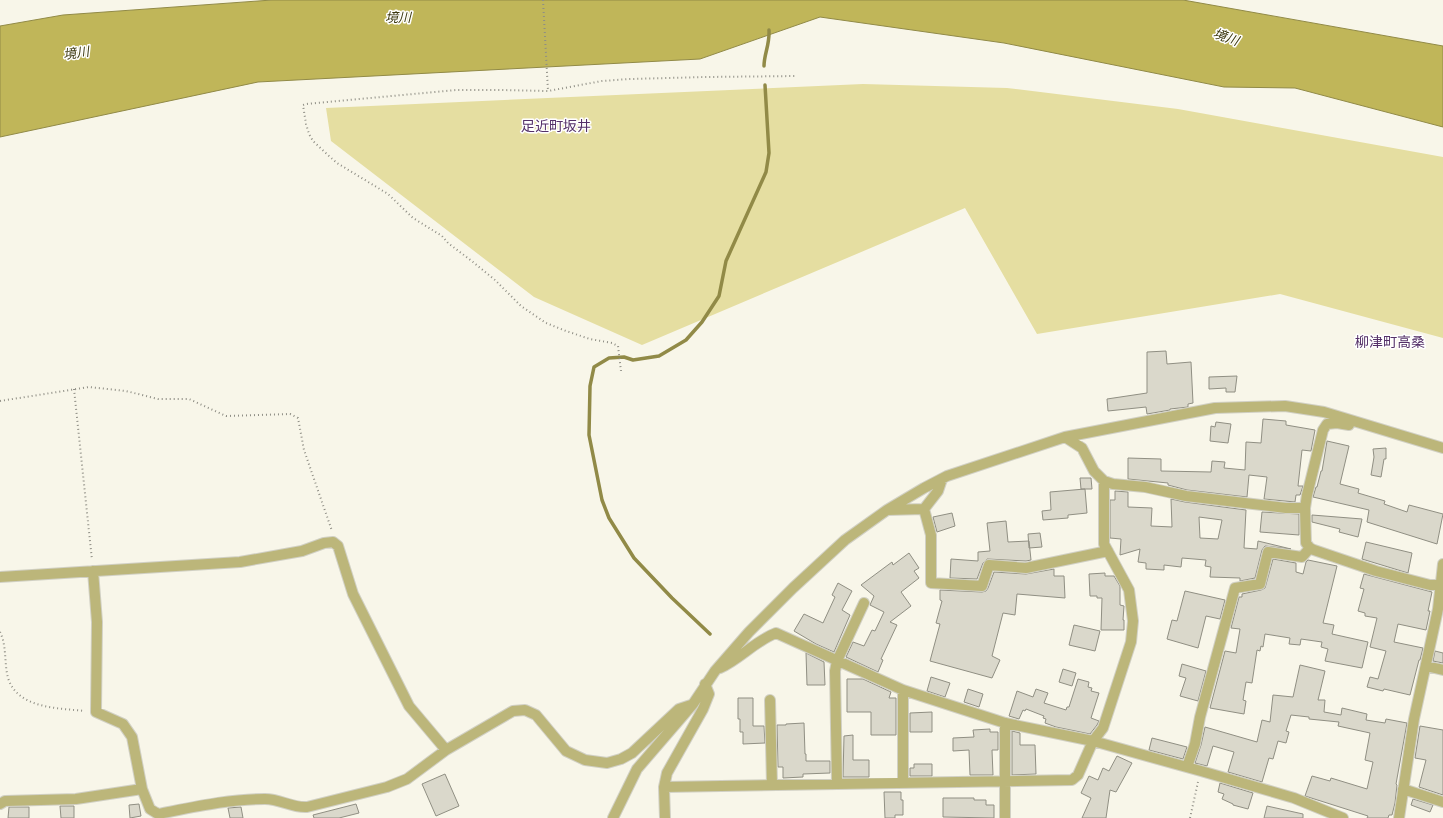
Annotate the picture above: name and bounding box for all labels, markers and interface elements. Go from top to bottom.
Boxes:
water label: 境川 [385,10,413,25]
water label: 境川 [1211,26,1243,49]
water label: 境川 [62,43,92,62]
district label: 足近町坂井 [521,118,591,134]
district label: 柳津町高桑 [1355,334,1425,350]

